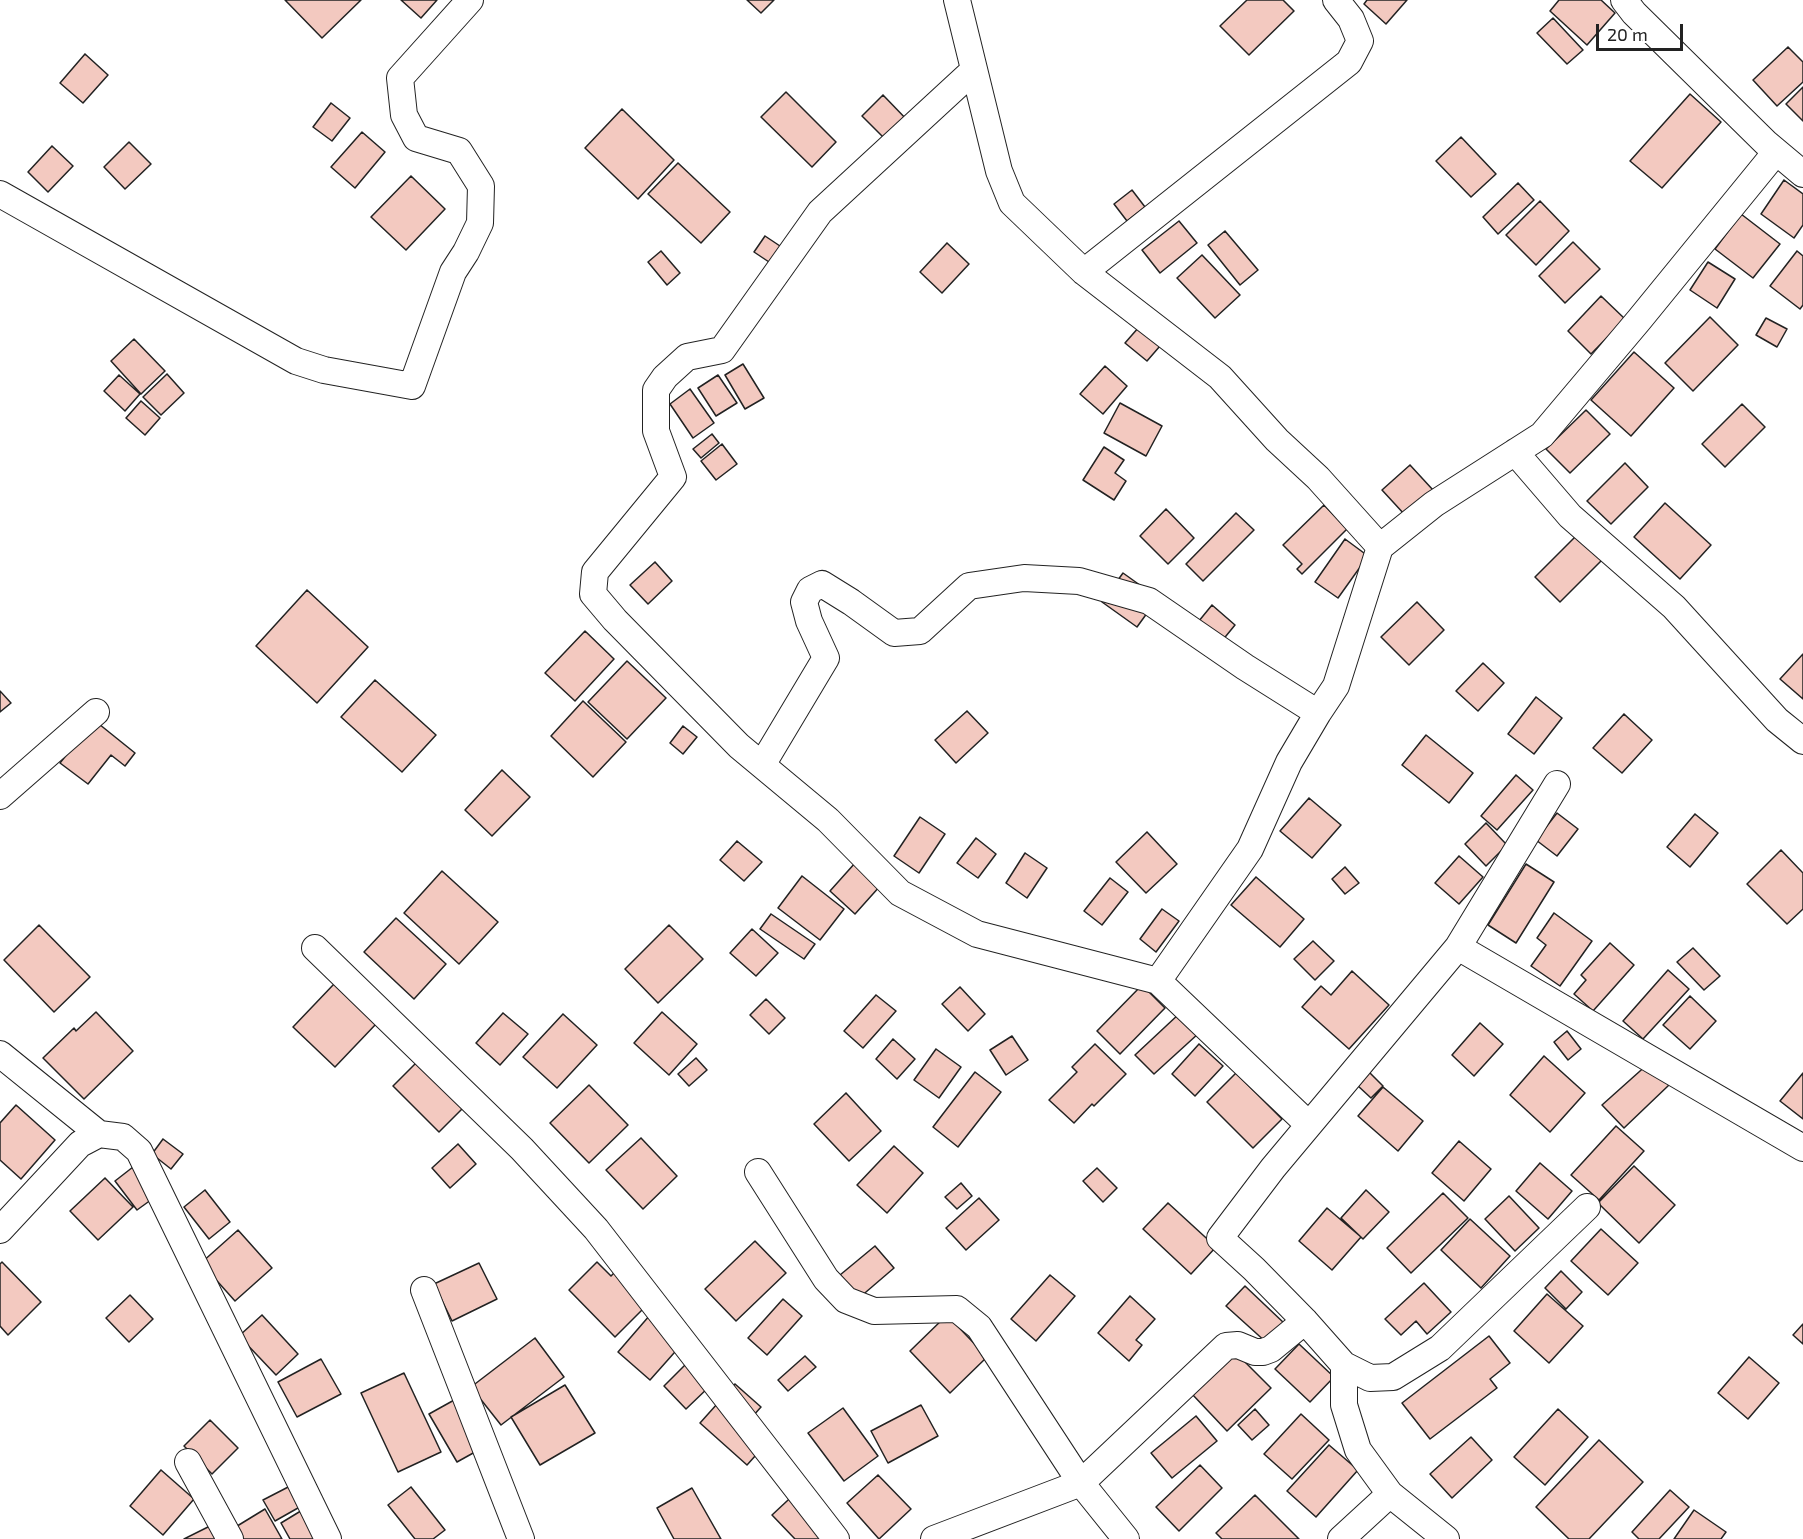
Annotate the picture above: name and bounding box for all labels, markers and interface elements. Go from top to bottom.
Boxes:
scale bar [1599,12,1686,50]
text: 20 m [1607,23,1648,45]

